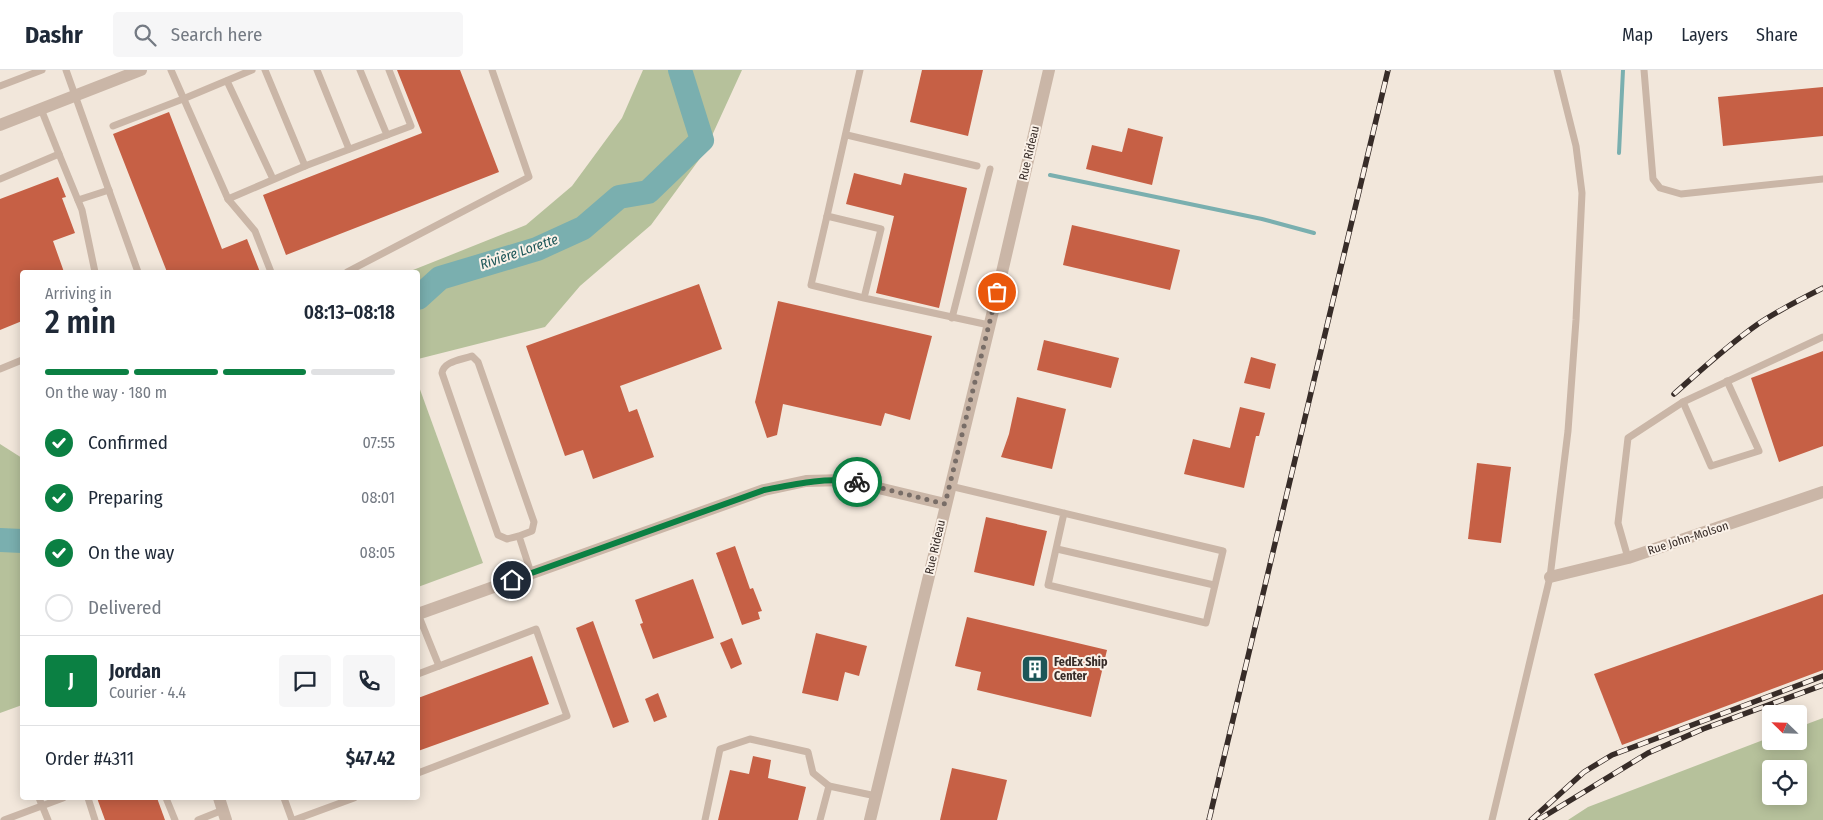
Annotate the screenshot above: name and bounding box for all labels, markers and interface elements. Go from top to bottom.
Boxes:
search box [113,12,463,57]
text: Dashr [25,21,83,49]
icon: search [131,21,159,49]
text: Search here [171,23,262,46]
text: Map [1622,24,1653,46]
text: Layers [1681,24,1728,46]
text: Share [1756,24,1798,46]
street label: Rue Rideau [1016,124,1042,182]
water label: Rivière Lorette [478,231,561,273]
pin [976,271,1018,313]
icon: bag [983,278,1011,306]
text: Arriving in [45,284,112,303]
text: 08:13–08:18 [304,301,395,324]
text: 2 min [45,303,116,341]
text: On the way · 180 m [45,383,167,402]
icon: check [45,429,73,457]
text: Confirmed [88,431,168,454]
text: 07:55 [362,433,395,452]
courier [832,457,882,507]
icon: bike [843,468,871,496]
icon: check [45,484,73,512]
text: Preparing [88,486,163,509]
text: 08:01 [361,488,395,507]
street label: Rue Rideau [922,518,948,576]
street label: Rue John-Molson [1646,518,1730,558]
icon: check [45,539,73,567]
text: On the way [88,541,174,564]
text: 08:05 [360,543,395,562]
pin [491,559,533,601]
icon: home [498,566,526,594]
text: Delivered [88,596,162,619]
building icon: FedEx Ship Center [1020,654,1050,684]
button: chat [279,655,331,707]
button: phone [343,655,395,707]
place label: FedEx Ship Center [1054,655,1108,683]
text: Jordan [109,660,161,683]
text: J [68,669,74,692]
text: Courier · 4.4 [109,683,186,702]
north arrow [1762,705,1808,750]
map controls [1762,705,1807,805]
text: Order #4311 [45,747,134,770]
text: $47.42 [346,747,395,770]
button: locate [1762,760,1807,805]

